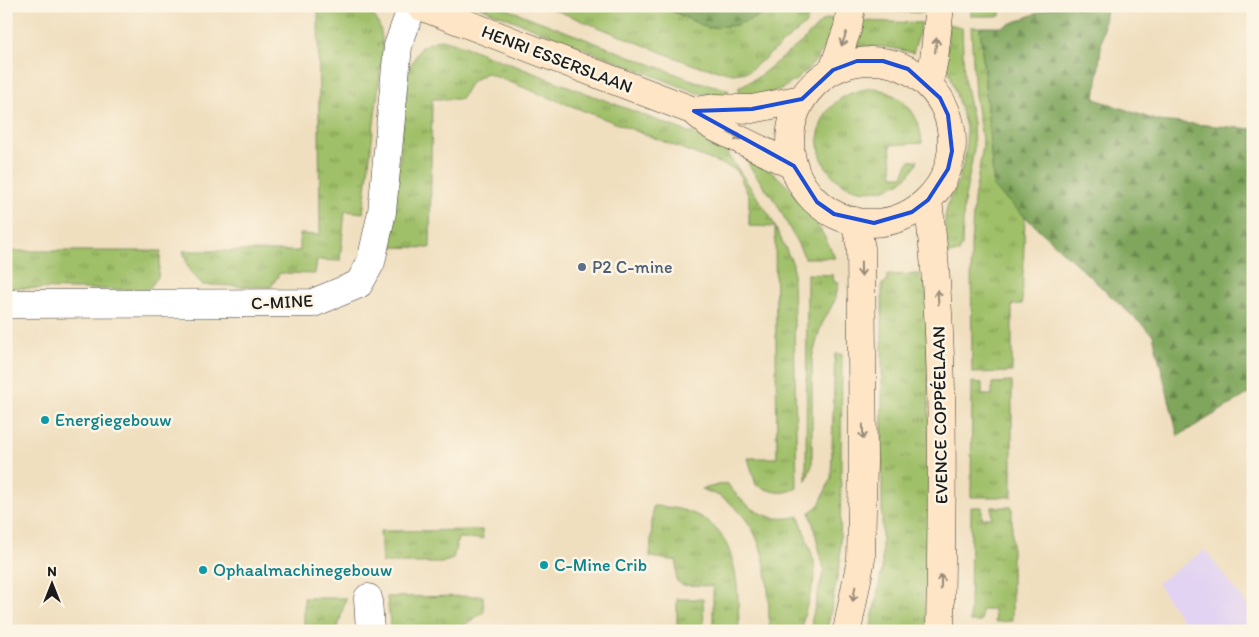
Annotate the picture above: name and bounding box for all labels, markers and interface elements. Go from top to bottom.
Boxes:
street label: HENRI ESSERSLAAN [478,20,636,98]
one-way arrow [839,31,848,46]
one-way arrow [931,38,941,54]
one-way arrow [727,132,742,141]
place label: P2 C-mine [592,256,672,278]
one-way arrow [856,260,866,277]
marker: P2 C-mine [576,261,588,273]
street label: C-MINE [250,289,314,315]
one-way arrow [933,289,942,305]
street label: EVENCE COPPÉELAAN [927,326,953,504]
place label: Energiegebouw [55,409,172,431]
marker: Energiegebouw [39,414,51,426]
one-way arrow [858,423,868,439]
place label: C-Mine Crib [554,554,647,576]
place label: Ophaalmachinegebouw [213,559,392,581]
marker: C-Mine Crib [538,559,550,571]
north arrow [28,560,78,610]
text: N [47,563,57,580]
marker: Ophaalmachinegebouw [197,564,209,576]
one-way arrow [936,574,945,590]
one-way arrow [849,585,859,601]

